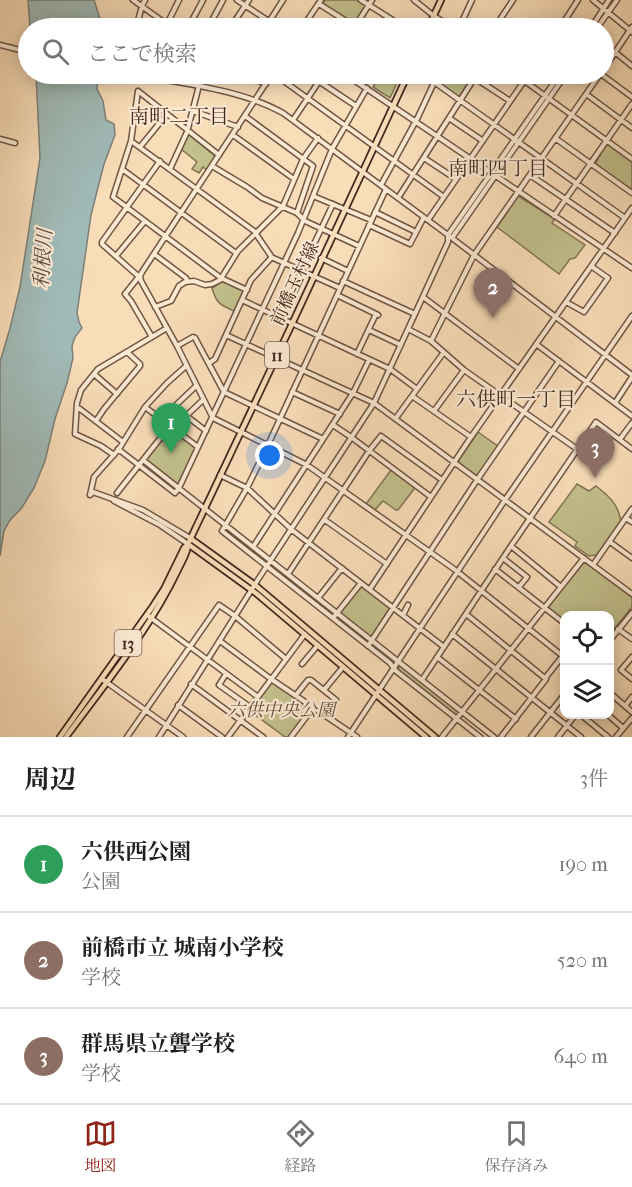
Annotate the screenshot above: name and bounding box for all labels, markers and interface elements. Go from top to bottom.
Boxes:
search box [18,18,614,84]
icon: search [39,35,72,68]
text: ここで検索 [87,41,197,67]
district label: 南町二丁目 [129,105,229,128]
district label: 南町四丁目 [448,157,548,180]
water label: 利根川 [29,226,57,290]
street label: 前橋玉村線 [266,239,324,329]
pin: 2 [474,268,512,318]
road number: 11 [265,342,289,368]
district label: 六供町一丁目 [456,388,576,411]
pin: 1 [152,404,190,453]
pin: 3 [576,428,614,478]
your location [255,441,284,470]
map controls [560,611,614,719]
button: locate [560,611,614,665]
road number: 13 [114,630,142,656]
button: layers [560,665,614,719]
park label: 六供中央公園 [227,700,338,721]
text: 周辺 [24,764,76,795]
text: 3件 [580,767,608,790]
text: 六供西公園 [81,839,191,865]
text: 1 [40,853,47,876]
text: 190 m [558,853,608,876]
text: 公園 [81,870,121,893]
text: 前橋市立 城南小学校 [81,935,284,961]
text: 2 [38,949,49,972]
text: 520 m [557,949,608,972]
text: 学校 [81,966,121,989]
text: 群馬県立聾学校 [81,1031,235,1057]
text: 3 [39,1045,48,1068]
text: 640 m [553,1045,608,1068]
text: 学校 [81,1062,121,1085]
tab: 地図 [84,1117,117,1176]
tab: 経路 [284,1117,317,1176]
tab: 保存済み [484,1117,548,1176]

